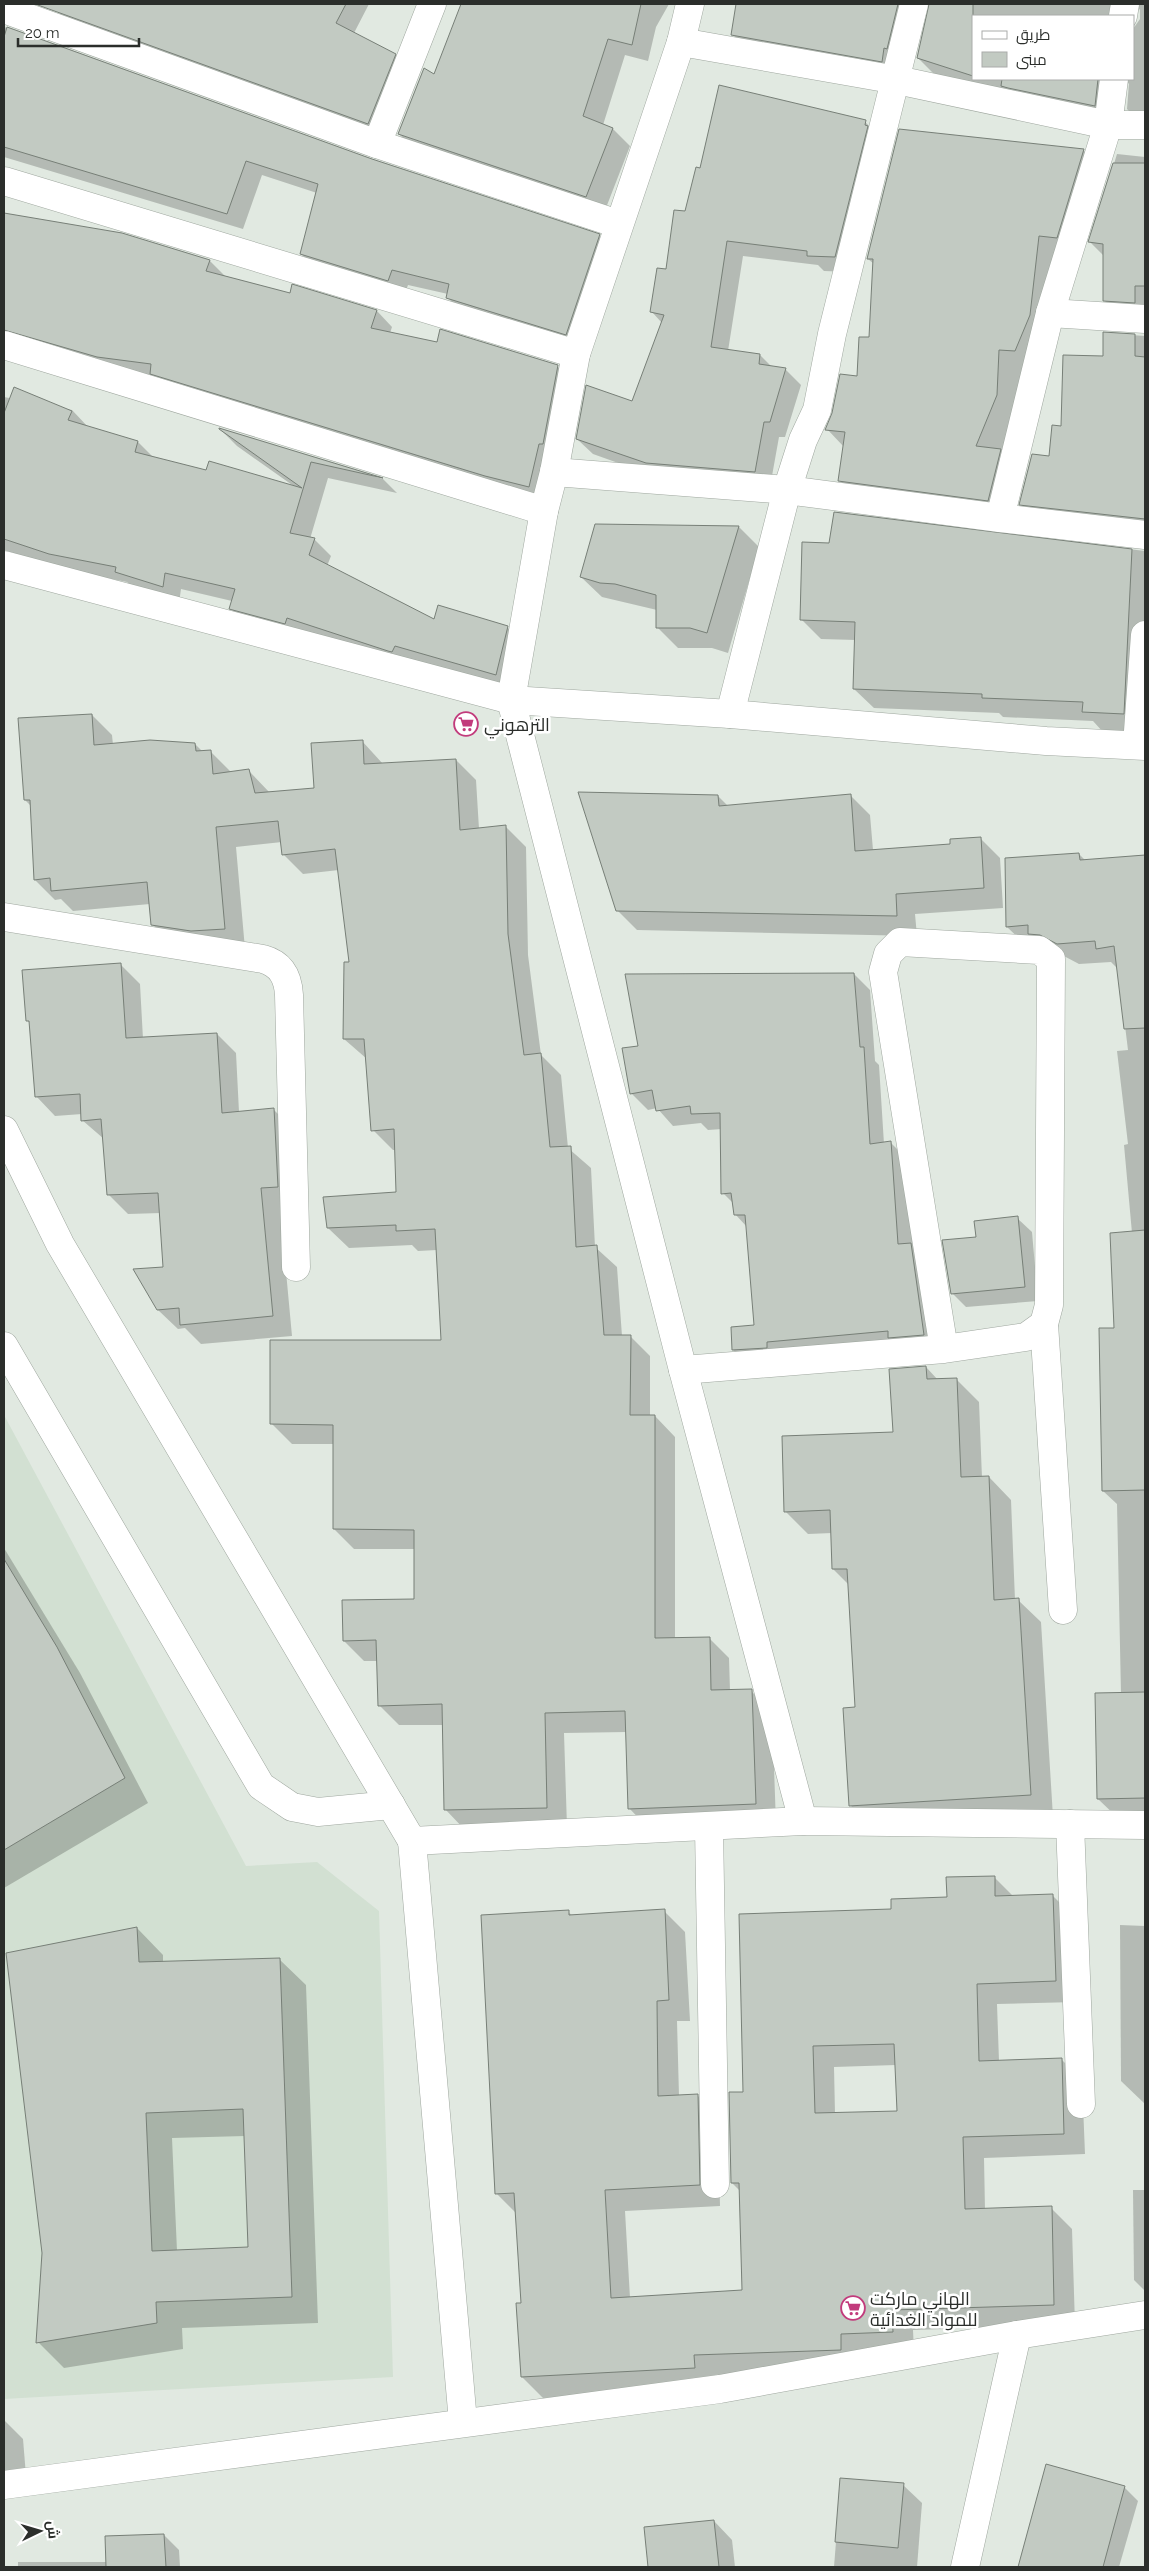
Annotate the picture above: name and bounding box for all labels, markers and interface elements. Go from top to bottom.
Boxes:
scale bar [18,15,139,47]
legend [972,15,1134,80]
text: 20 m [25,24,60,42]
text: طريق [1016,26,1050,45]
text: مبنى [1016,51,1047,70]
supermarket icon: الترهوني [453,711,479,737]
place label: الترهوني [484,714,550,739]
place label: الهاني ماركت للمواد الغدائية [870,2288,977,2331]
supermarket icon: الهاني ماركت للمواد الغدائية [840,2295,866,2321]
north arrow [15,2506,65,2556]
text: ش [43,2520,62,2540]

